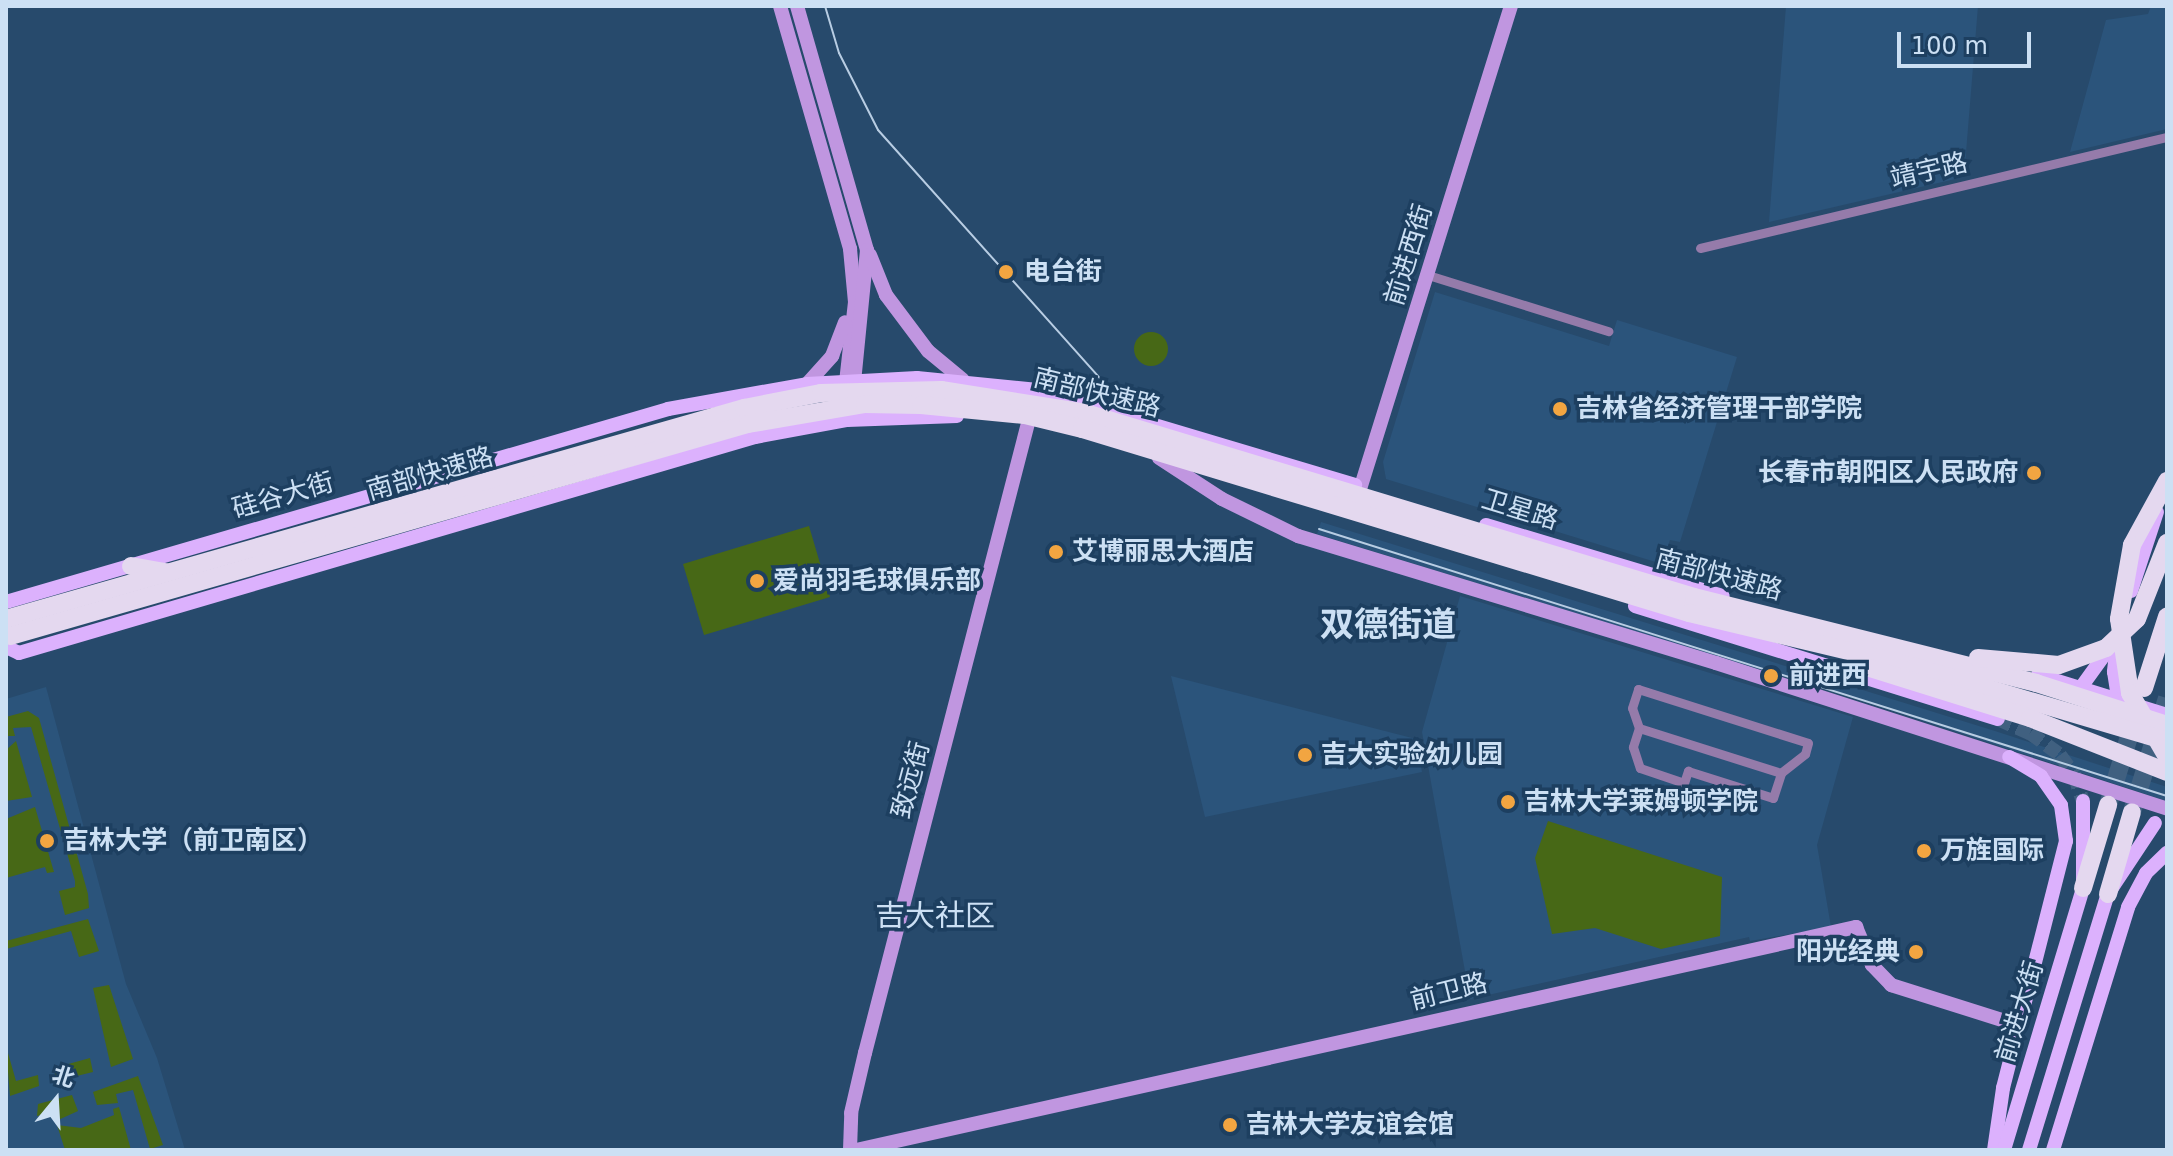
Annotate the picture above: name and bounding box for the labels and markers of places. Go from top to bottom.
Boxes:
place label: 电台街 [1024,256,1102,288]
marker: 电台街 [995,261,1017,283]
place label: 吉林省经济管理干部学院 [1576,393,1862,425]
marker: 吉林省经济管理干部学院 [1551,400,1569,418]
place label: 长春市朝阳区人民政府 [1758,457,2018,489]
marker: 长春市朝阳区人民政府 [2025,464,2043,482]
place label: 艾博丽思大酒店 [1072,536,1254,568]
marker: 艾博丽思大酒店 [1047,543,1065,561]
place label: 爱尚羽毛球俱乐部 [773,565,981,597]
marker: 爱尚羽毛球俱乐部 [748,572,766,590]
place label: 前进西 [1789,660,1867,692]
marker: 前进西 [1760,665,1782,687]
place label: 吉大实验幼儿园 [1321,739,1503,771]
marker: 吉大实验幼儿园 [1296,746,1314,764]
place label: 吉林大学莱姆顿学院 [1524,786,1758,818]
marker: 吉林大学莱姆顿学院 [1499,793,1517,811]
place label: 吉林大学（前卫南区） [63,825,323,857]
marker: 吉林大学（前卫南区） [38,832,56,850]
place label: 万旌国际 [1940,835,2044,867]
marker: 万旌国际 [1915,842,1933,860]
place label: 阳光经典 [1796,936,1900,968]
marker: 阳光经典 [1907,943,1925,961]
place label: 吉林大学友谊会馆 [1246,1109,1454,1141]
marker: 吉林大学友谊会馆 [1221,1116,1239,1134]

